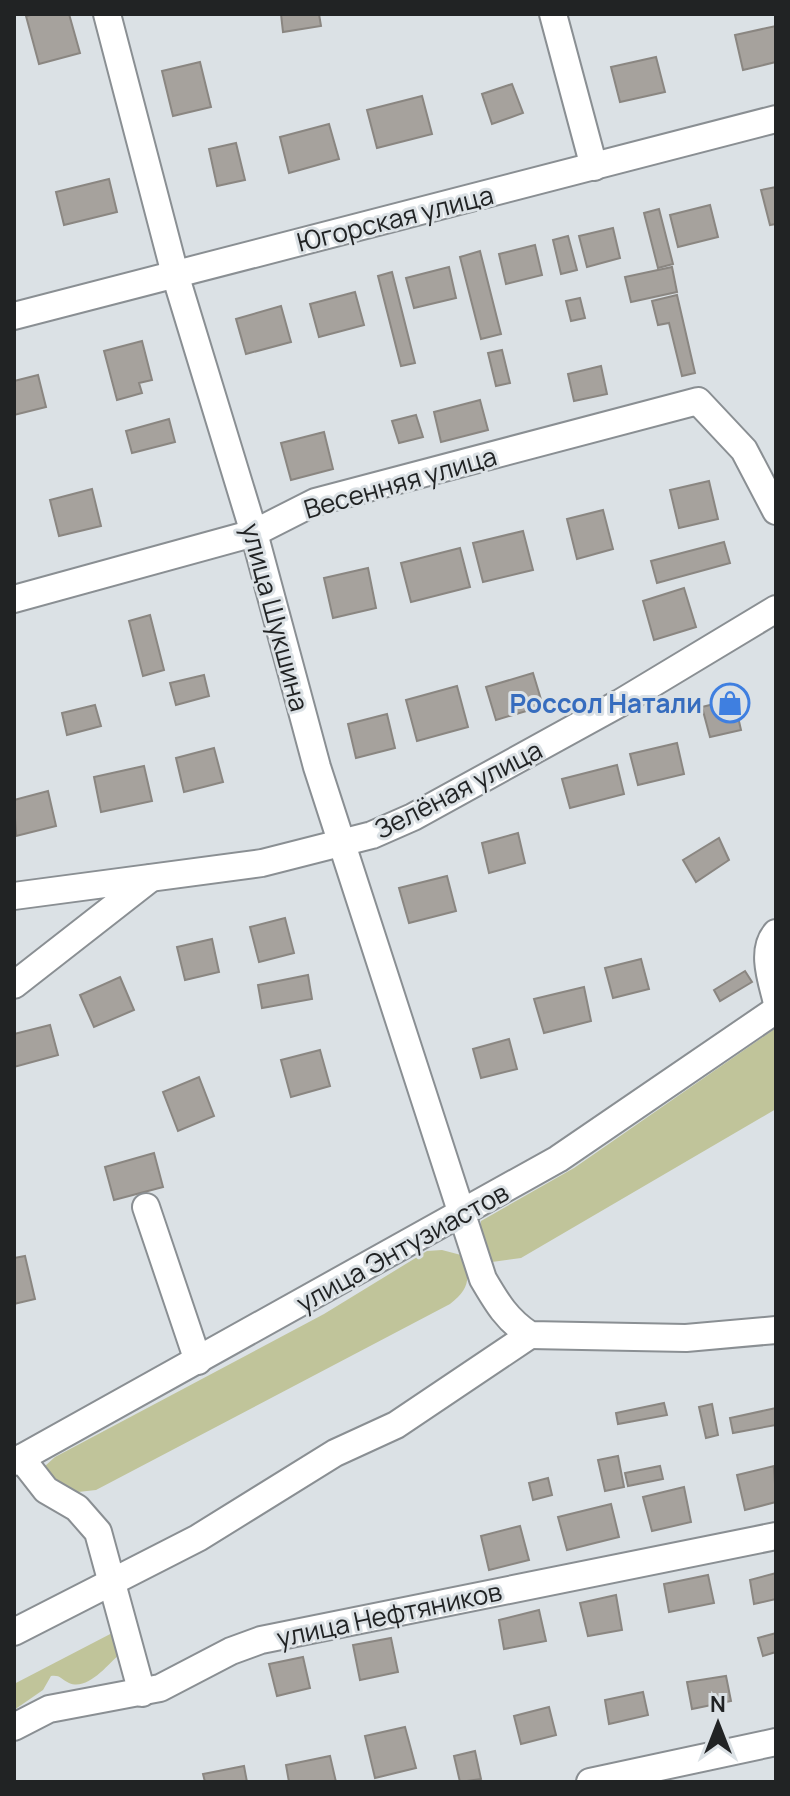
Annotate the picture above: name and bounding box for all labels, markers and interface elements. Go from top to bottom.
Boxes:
street label: Югорская улица [293,176,497,260]
street label: Весенняя улица [299,437,501,527]
street label: улица Шукшина [234,519,318,715]
shop icon: Россол Натали [709,682,751,724]
place label: Россол Натали [509,685,702,721]
street label: Зелёная улица [368,731,548,847]
street label: улица Энтузиастов [289,1174,515,1320]
street label: улица Нефтяников [273,1573,505,1655]
north arrow [678,1684,758,1764]
text: N [710,1689,726,1719]

